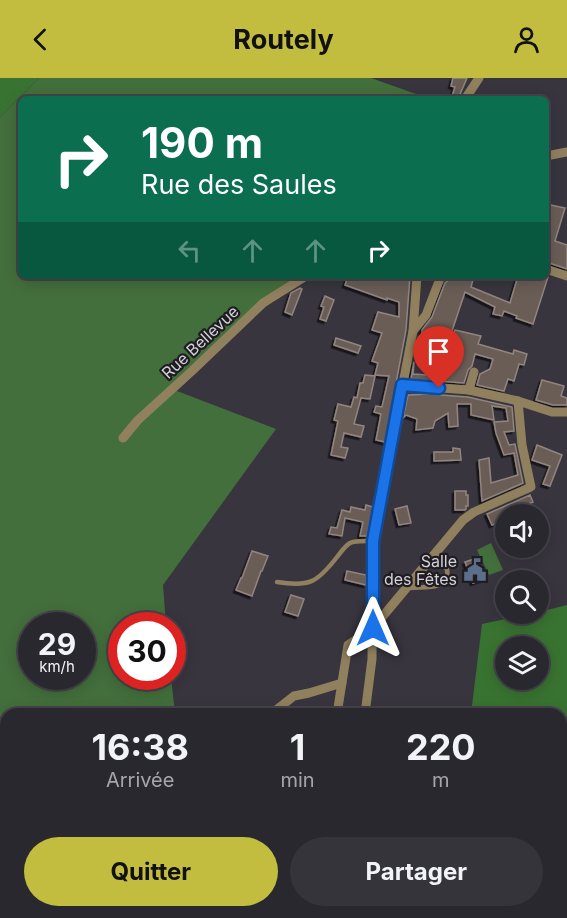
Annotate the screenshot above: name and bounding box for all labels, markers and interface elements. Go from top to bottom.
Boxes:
icon: back [24,23,57,56]
text: Routely [233,23,334,56]
icon: person [510,23,543,56]
text: 190 m [141,117,263,168]
icon: right [42,120,120,198]
text: Rue des Saules [141,168,337,201]
icon: left [173,234,206,267]
icon: ahead [236,234,269,267]
icon: ahead [299,234,332,267]
icon: right [362,234,395,267]
street label: Rue Bellevue [157,301,243,383]
pin [413,326,464,388]
icon: arrive [422,335,455,368]
map controls [495,504,549,690]
button: sound [495,504,549,558]
place label: Salle des Fêtes [384,551,457,589]
public building icon: Salle des Fêtes [462,557,488,583]
button: search [495,570,549,624]
position arrow [341,596,405,660]
speed limit sign: 30 [108,612,186,690]
text: 29 [38,626,76,662]
button: layers [495,636,549,690]
text: km/h [39,657,75,676]
text: 16:38 [91,725,189,769]
text: 1 [290,725,305,769]
text: 220 [406,725,476,769]
text: Arrivée [106,768,174,792]
text: min [280,768,315,792]
text: m [432,768,450,792]
button: Quitter [24,837,278,906]
button: Partager [290,837,543,906]

